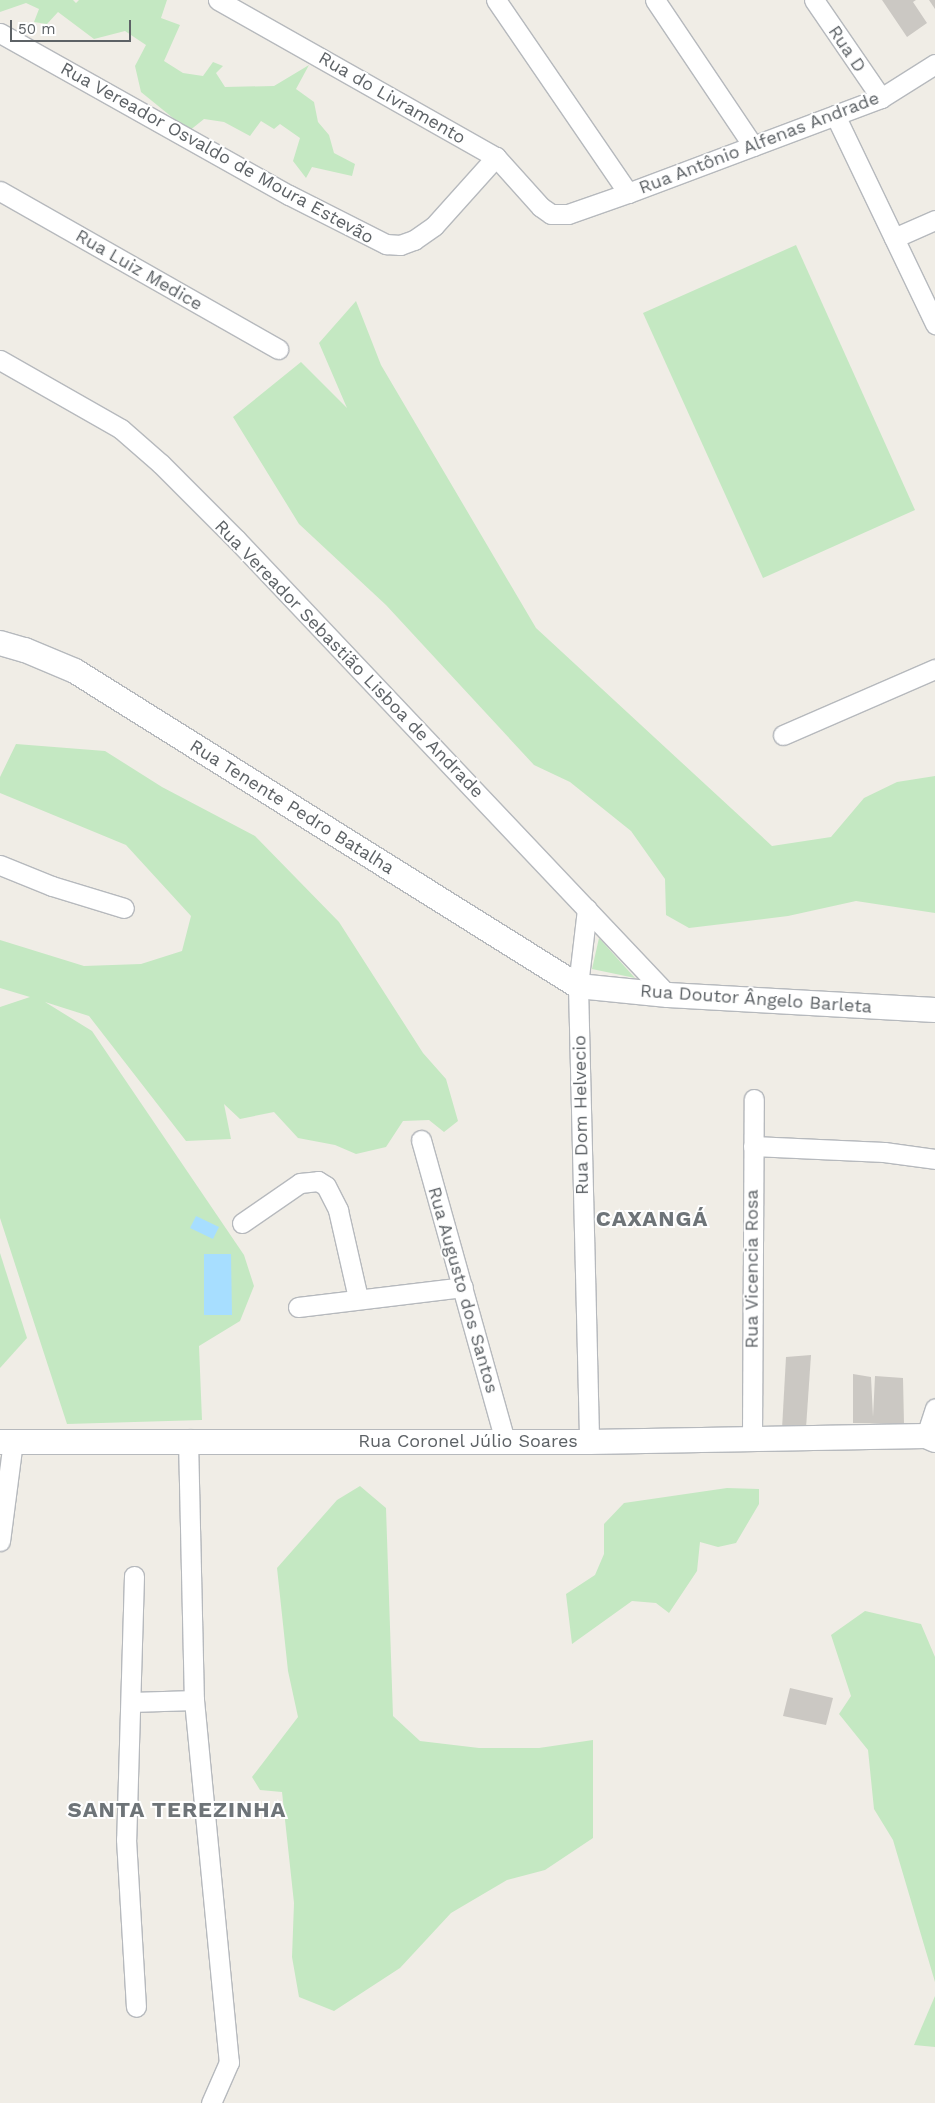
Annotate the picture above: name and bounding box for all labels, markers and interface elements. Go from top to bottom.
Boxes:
scale bar [12,10,134,42]
text: 50 m [18,20,55,38]
street label: Rua D [823,21,871,77]
street label: Rua do Livramento [314,47,470,149]
street label: Rua Vereador Osvaldo de Moura Estevão [56,57,378,249]
street label: Rua Antônio Alfenas Andrade [635,87,883,199]
street label: Rua Luiz Medice [71,225,207,315]
street label: Rua Vereador Sebastião Lisboa de Andrade [209,515,489,803]
street label: Rua Tenente Pedro Batalha [185,735,399,879]
street label: Rua Doutor Ângelo Barleta [639,980,873,1018]
street label: Rua Dom Helvecio [569,1035,593,1195]
street label: Rua Augusto dos Santos [423,1184,503,1396]
street label: Rua Vicencia Rosa [741,1189,763,1349]
district label: CAXANGÁ [595,1206,709,1232]
street label: Rua Coronel Júlio Soares [357,1430,579,1452]
district label: SANTA TEREZINHA [65,1797,289,1823]

